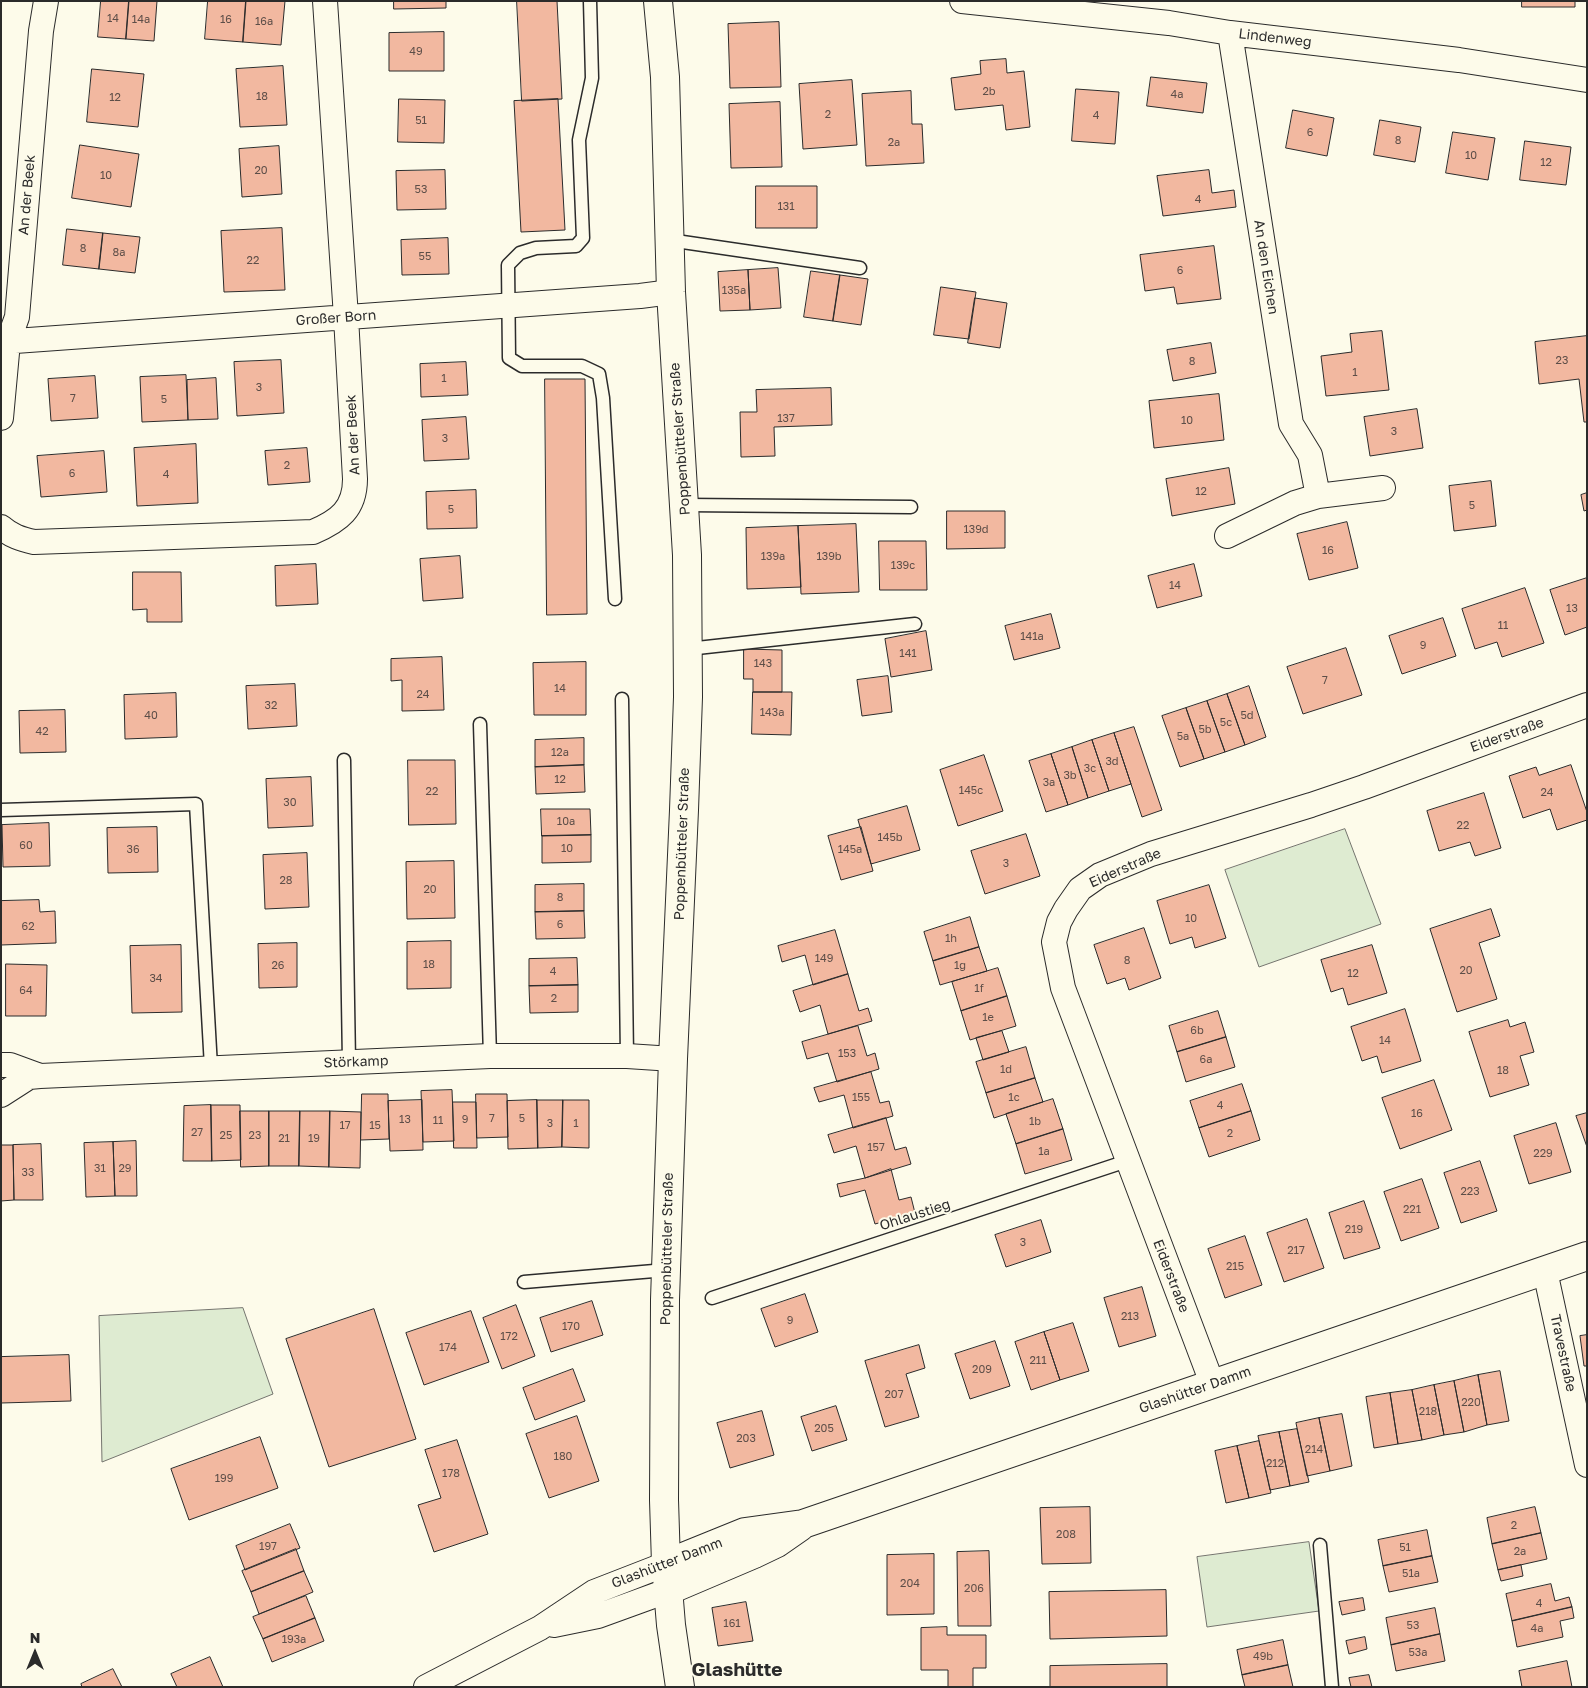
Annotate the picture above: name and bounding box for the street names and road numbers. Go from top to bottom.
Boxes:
street label: Lindenweg [1238,25,1312,51]
street label: An der Beek [15,154,39,236]
street label: An den Eichen [1250,218,1282,316]
street label: Großer Born [295,307,377,329]
street label: Poppenbütteler Straße [666,362,694,516]
street label: An der Beek [342,394,364,476]
street label: Eiderstraße [1468,714,1546,756]
street label: Poppenbütteler Straße [671,767,693,921]
street label: Eiderstraße [1086,845,1164,891]
street label: Störkamp [323,1052,389,1072]
street label: Poppenbütteler Straße [657,1172,677,1326]
street label: Ohlaustieg [878,1196,952,1234]
street label: Eiderstraße [1149,1237,1193,1315]
street label: Travestraße [1547,1313,1579,1393]
street label: Glashütter Damm [1137,1363,1253,1417]
street label: Glashütter Damm [609,1534,725,1592]

